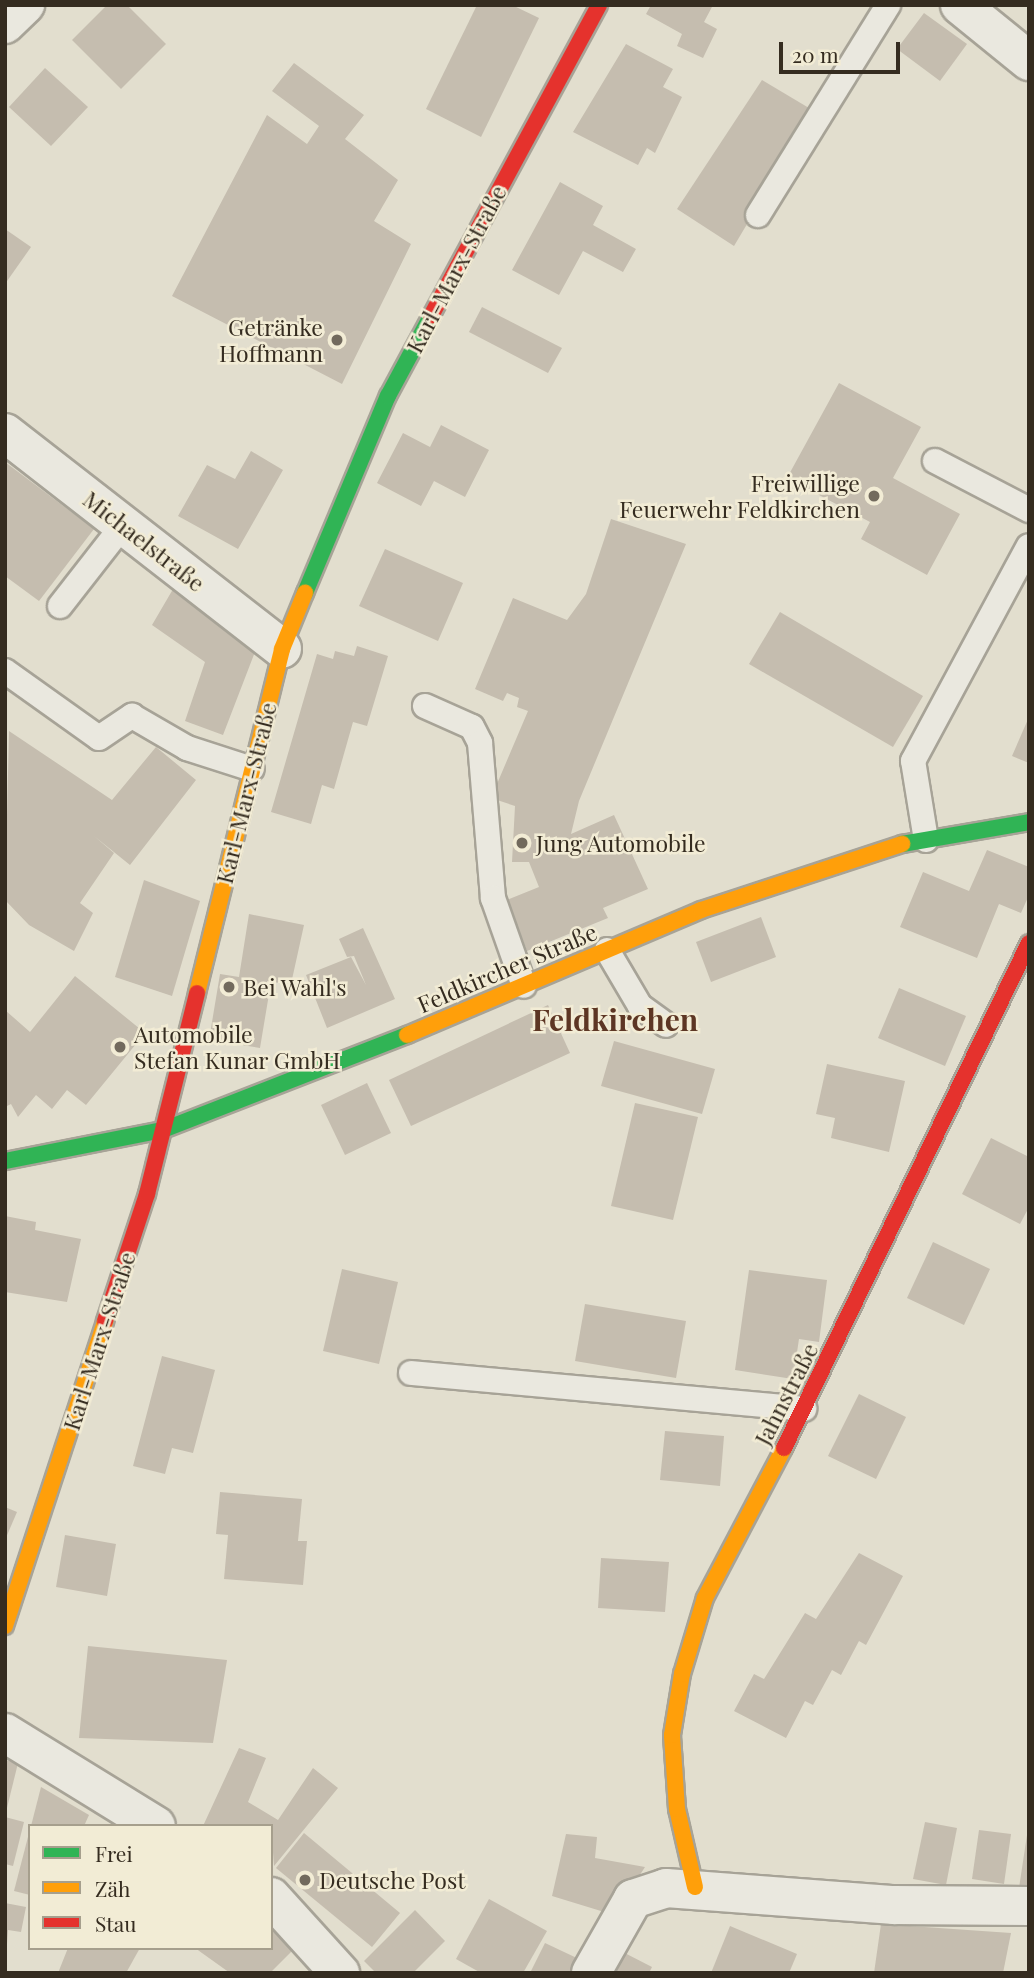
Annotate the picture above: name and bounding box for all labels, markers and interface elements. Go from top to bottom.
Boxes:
scale bar [782,28,903,72]
text: 20 m [792,40,839,68]
street label: Karl-Marx-Straße [400,180,512,358]
place label: Getränke Hoffmann [219,313,323,367]
marker: Getränke Hoffmann [329,332,345,348]
place label: Freiwillige Feuerwehr Feldkirchen [619,469,860,523]
street label: Michaelstraße [78,485,210,597]
marker: Freiwillige Feuerwehr Feldkirchen [866,488,882,504]
street label: Karl-Marx-Straße [210,700,282,886]
place label: Jung Automobile [536,829,707,857]
marker: Jung Automobile [514,835,530,851]
street label: Feldkircher Straße [413,918,601,1018]
place label: Bei Wahl's [243,973,347,1001]
marker: Bei Wahl's [221,979,237,995]
district label: Feldkirchen [532,1001,698,1037]
place label: Automobile Stefan Kunar GmbH [134,1020,341,1074]
marker: Automobile Stefan Kunar GmbH [112,1039,128,1055]
street label: Karl-Marx-Straße [57,1248,141,1434]
street label: Jahnstraße [749,1338,823,1450]
legend [28,1824,273,1950]
text: Frei [95,1839,133,1867]
place label: Deutsche Post [319,1866,465,1894]
marker: Deutsche Post [297,1872,313,1888]
text: Zäh [95,1874,130,1902]
text: Stau [95,1909,136,1937]

